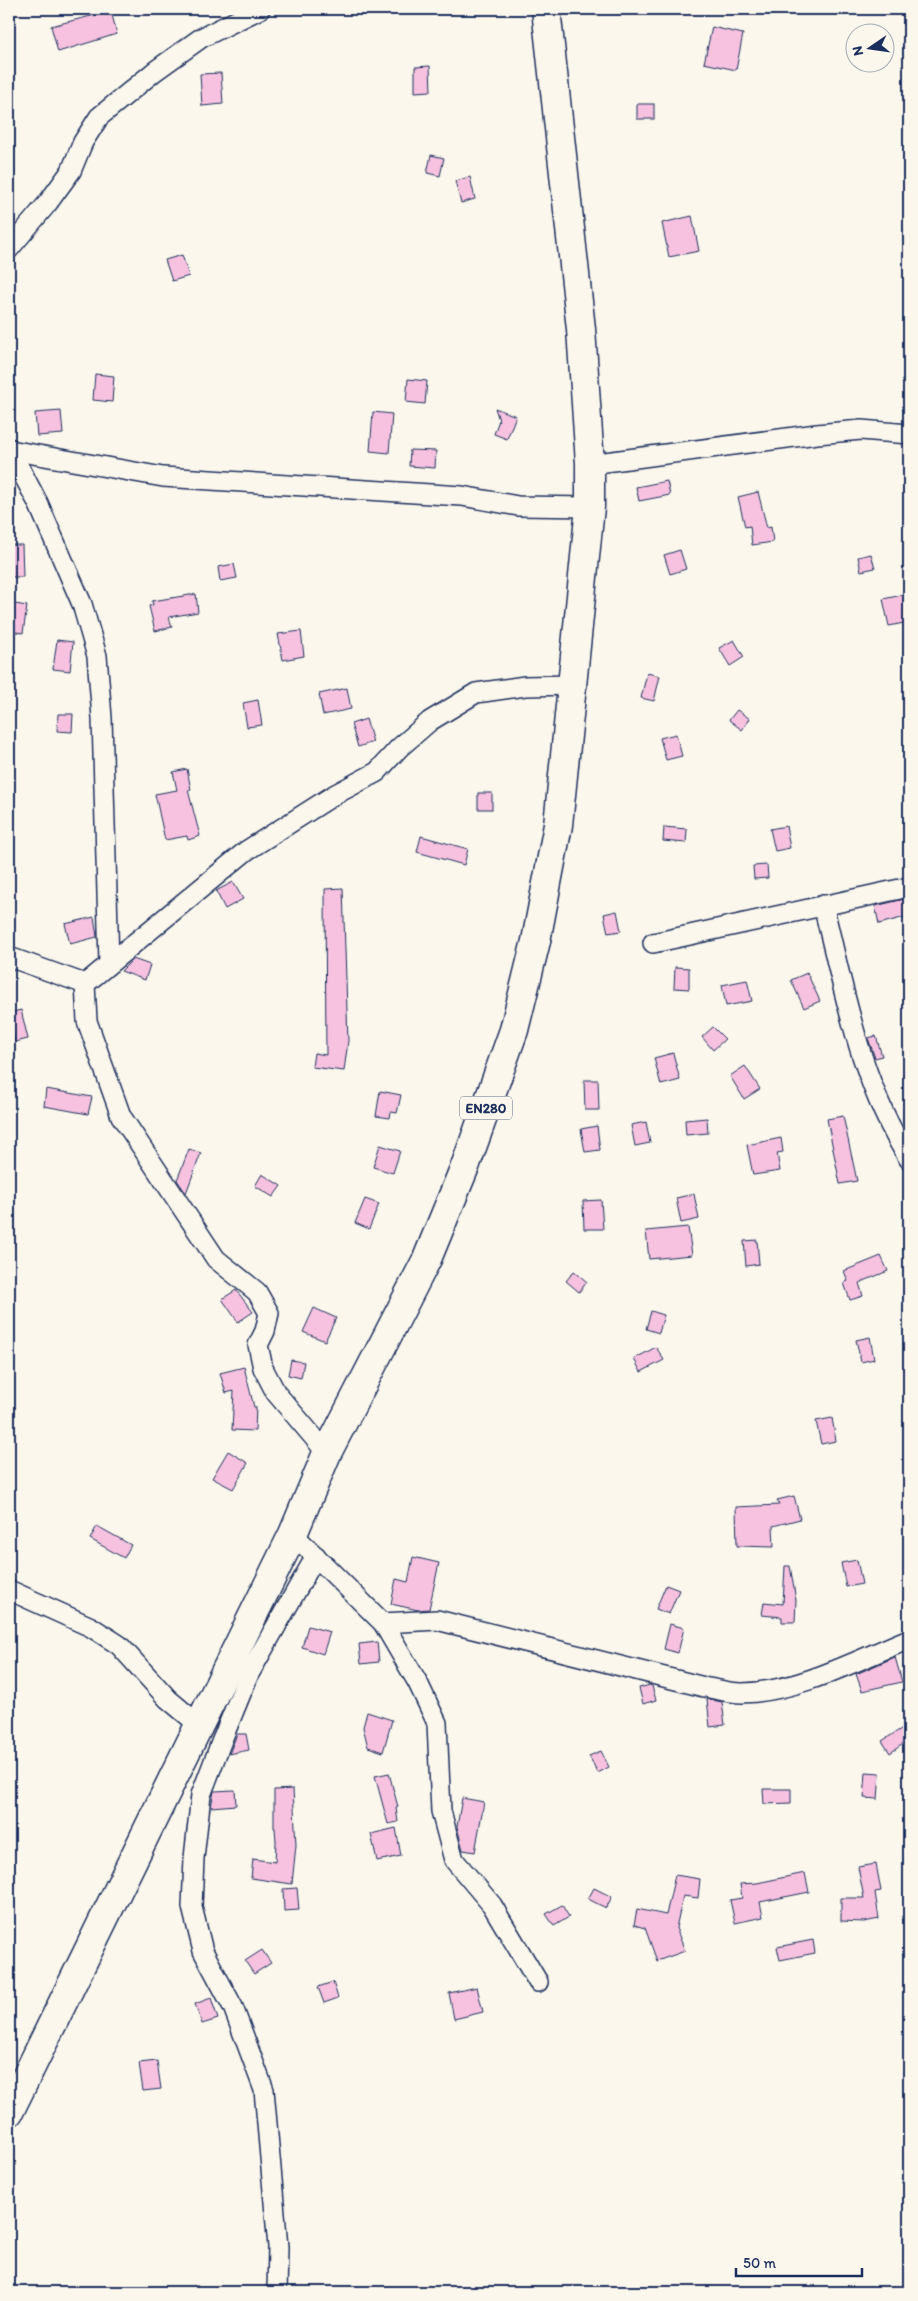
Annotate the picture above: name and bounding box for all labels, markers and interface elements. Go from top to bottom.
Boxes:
north arrow [846,22,896,72]
text: N [848,44,867,57]
road number: EN280 [460,1096,512,1120]
scale bar [736,2246,862,2278]
text: 50 m [743,2254,776,2272]

